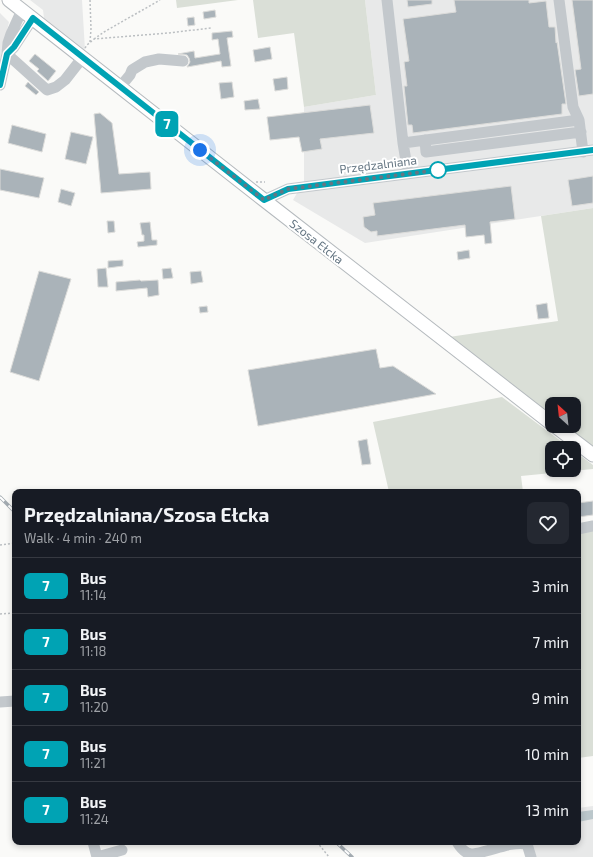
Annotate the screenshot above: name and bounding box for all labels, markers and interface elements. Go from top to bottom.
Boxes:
line badge: 7 [154,111,180,137]
text: 7 [163,115,171,132]
your location [190,140,210,160]
street label: Przędzalniana [339,152,417,176]
unlabelled marker [429,161,447,179]
street label: Szosa Ełcka [287,216,347,266]
north arrow [545,397,581,433]
map controls [545,397,581,477]
button: locate [545,441,581,477]
button: heart [527,502,569,544]
text: Przędzalniana/Szosa Ełcka [24,503,269,526]
text: Walk · 4 min · 240 m [24,530,142,546]
text: Bus [80,569,106,587]
text: 7 [42,577,50,594]
text: 3 min [532,577,569,595]
text: 11:14 [80,587,107,603]
text: Bus [80,625,106,643]
text: 7 [42,633,50,650]
text: 7 min [532,633,569,651]
text: 11:18 [80,643,106,659]
text: Bus [80,681,106,699]
text: 7 [42,689,50,706]
text: 9 min [531,689,569,707]
text: 11:20 [80,699,109,715]
text: Bus [80,737,106,755]
text: 7 [42,745,50,762]
text: 10 min [525,745,569,763]
text: 11:21 [80,755,106,771]
text: Bus [80,793,106,811]
text: 7 [42,801,50,818]
text: 13 min [526,801,569,819]
text: 11:24 [80,811,109,827]

